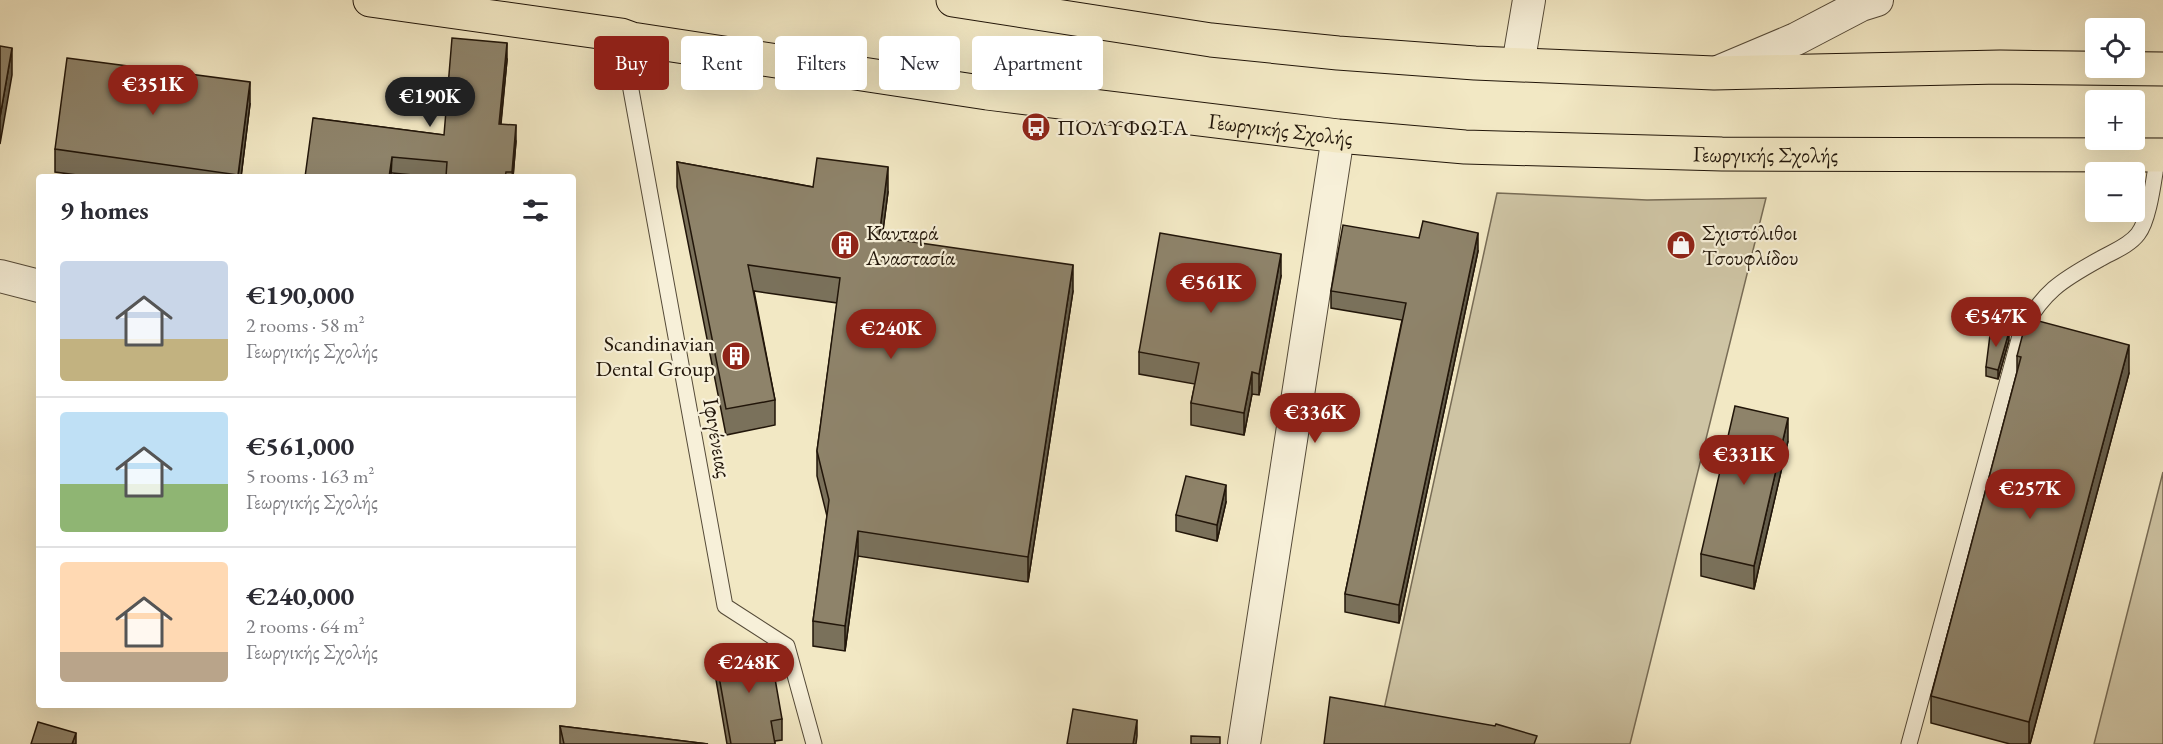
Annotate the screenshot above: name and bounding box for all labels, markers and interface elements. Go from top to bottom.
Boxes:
map controls [2085,18,2145,222]
button: locate [2085,18,2145,78]
chip: Buy [594,36,669,90]
chip: Rent [681,36,763,90]
chip: Filters [775,36,867,90]
chip: New [879,36,960,90]
chip: Apartment [972,36,1103,90]
pin: €351K [111,65,195,116]
text: €351K [122,71,184,97]
pin: €190K [388,77,472,128]
text: €190K [399,83,461,109]
button: + [2085,90,2145,150]
street label: Γεωργικής Σχολής [1207,106,1354,152]
bus stop icon: ΠΟΛΥΦΩΤΑ [1020,111,1052,143]
place label: ΠΟΛΥΦΩΤΑ [1057,113,1189,142]
street label: Γεωργικής Σχολής [1693,139,1838,169]
button: − [2085,162,2145,222]
text: 9 homes [60,193,149,227]
icon: filters [519,194,552,227]
place label: Κανταρά Αναστασία [865,218,956,272]
place label: Σχιστόλιθοι Τσουφλίδου [1702,218,1799,272]
building icon: Κανταρά Αναστασία [829,229,861,261]
shop icon: Σχιστόλιθοι Τσουφλίδου [1665,229,1697,261]
pin: €561K [1169,263,1253,314]
text: €561K [1180,269,1242,295]
text: €190,000 [246,278,354,312]
icon: home [108,285,180,357]
pin: €547K [1954,297,2038,348]
text: €547K [1965,303,2027,329]
pin: €240K [849,309,933,360]
text: 2 rooms · 58 m² [246,312,365,338]
text: €240K [860,315,922,341]
place label: Scandinavian Dental Group [596,329,715,383]
text: Γεωργικής Σχολής [246,338,378,364]
building icon: Scandinavian Dental Group [720,340,752,372]
pin: €336K [1273,393,1357,444]
street label: Ιφιγένειας [696,396,739,480]
text: €336K [1284,399,1346,425]
text: €561,000 [246,429,354,463]
pin: €331K [1702,435,1786,486]
icon: home [108,436,180,508]
text: €331K [1713,441,1775,467]
text: 5 rooms · 163 m² [246,463,374,489]
pin: €257K [1988,469,2072,520]
text: €257K [1999,475,2061,501]
text: Γεωργικής Σχολής [246,489,378,515]
text: €240,000 [246,579,354,613]
icon: home [108,586,180,658]
text: 2 rooms · 64 m² [246,613,365,639]
text: Γεωργικής Σχολής [246,639,378,665]
pin: €248K [707,643,791,694]
text: €248K [718,649,780,675]

